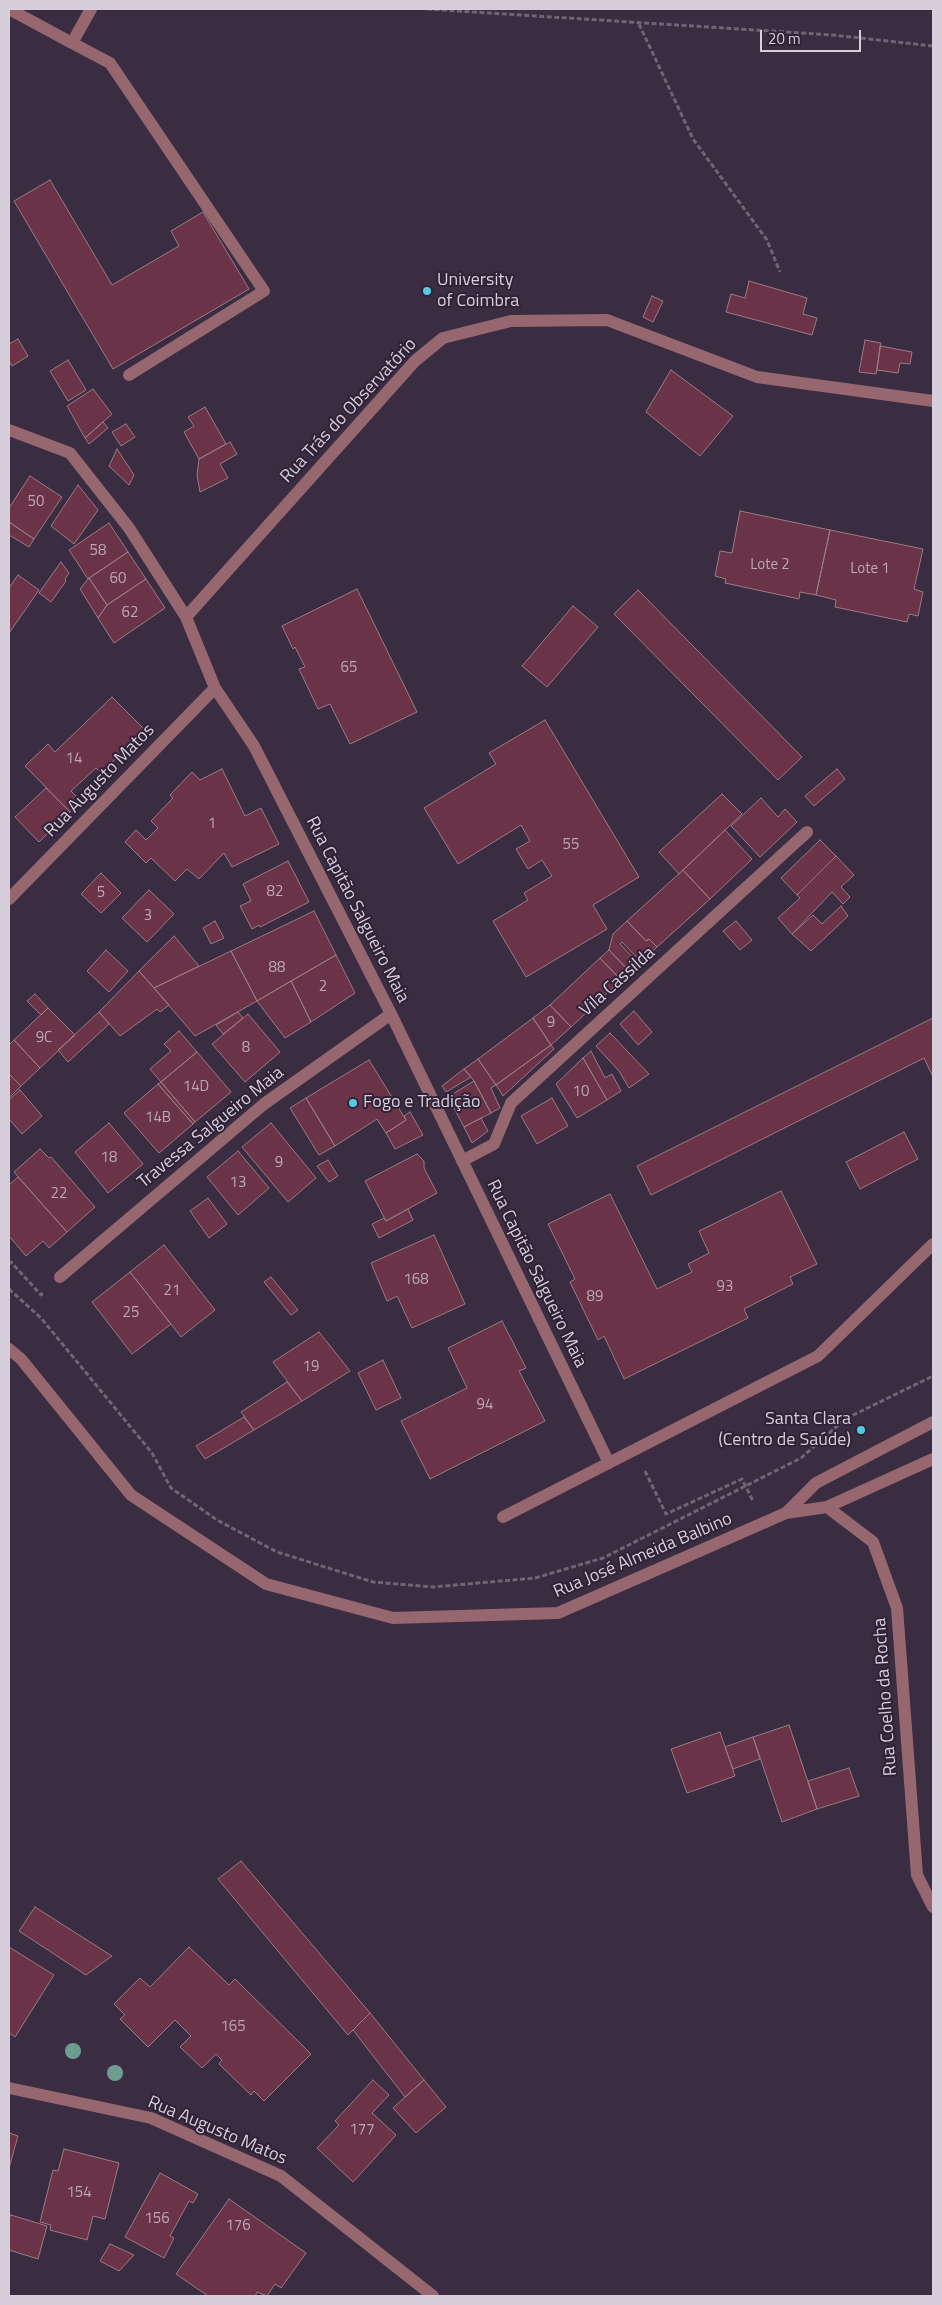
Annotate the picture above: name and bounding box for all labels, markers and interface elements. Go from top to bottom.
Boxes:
scale bar [762,20,863,52]
text: 20 m [768,27,801,50]
place label: University of Coimbra [437,270,519,312]
marker: University of Coimbra [421,285,433,297]
street label: Rua Trás do Observatório [276,334,422,488]
house number: 50 [28,493,44,511]
house number: 58 [90,542,106,560]
house number: Lote 2 [750,556,790,574]
house number: Lote 1 [850,560,890,578]
house number: 60 [110,570,126,588]
house number: 62 [122,604,138,622]
house number: 65 [341,659,357,677]
street label: Rua Augusto Matos [40,720,160,842]
house number: 14 [66,750,82,768]
street label: Rua Capitão Salgueiro Maia [301,813,413,1007]
house number: 1 [208,815,216,833]
house number: 55 [563,836,579,854]
house number: 82 [267,883,283,901]
house number: 5 [97,884,105,902]
house number: 3 [144,907,152,925]
street label: Vila Cassilda [576,943,660,1021]
house number: 88 [269,959,285,977]
house number: 2 [319,978,327,996]
house number: 9 [547,1014,555,1032]
house number: 9C [36,1029,52,1047]
house number: 8 [242,1039,250,1057]
street label: Travessa Salgueiro Maia [134,1062,288,1194]
house number: 14D [183,1078,209,1096]
house number: 10 [573,1083,589,1101]
place label: Fogo e Tradição [363,1092,480,1114]
marker: Fogo e Tradição [347,1097,359,1109]
house number: 14B [145,1109,171,1127]
house number: 18 [101,1149,117,1167]
house number: 9 [275,1154,283,1172]
house number: 13 [230,1174,246,1192]
street label: Rua Capitão Salgueiro Maia [481,1177,591,1371]
house number: 22 [51,1185,67,1203]
house number: 168 [403,1271,429,1289]
house number: 93 [717,1278,733,1296]
house number: 21 [164,1282,180,1300]
house number: 89 [587,1288,603,1306]
house number: 25 [123,1304,139,1322]
house number: 19 [303,1358,319,1376]
house number: 94 [477,1396,493,1414]
place label: Santa Clara (Centro de Saúde) [718,1409,851,1452]
marker: Santa Clara (Centro de Saúde) [855,1424,867,1436]
street label: Rua José Almeida Balbino [550,1509,736,1603]
street label: Rua Coelho da Rocha [870,1617,902,1777]
house number: 165 [220,2018,246,2036]
street label: Rua Augusto Matos [144,2092,290,2170]
house number: 177 [349,2121,375,2139]
house number: 154 [66,2184,92,2202]
house number: 156 [144,2210,170,2228]
house number: 176 [225,2217,251,2235]

